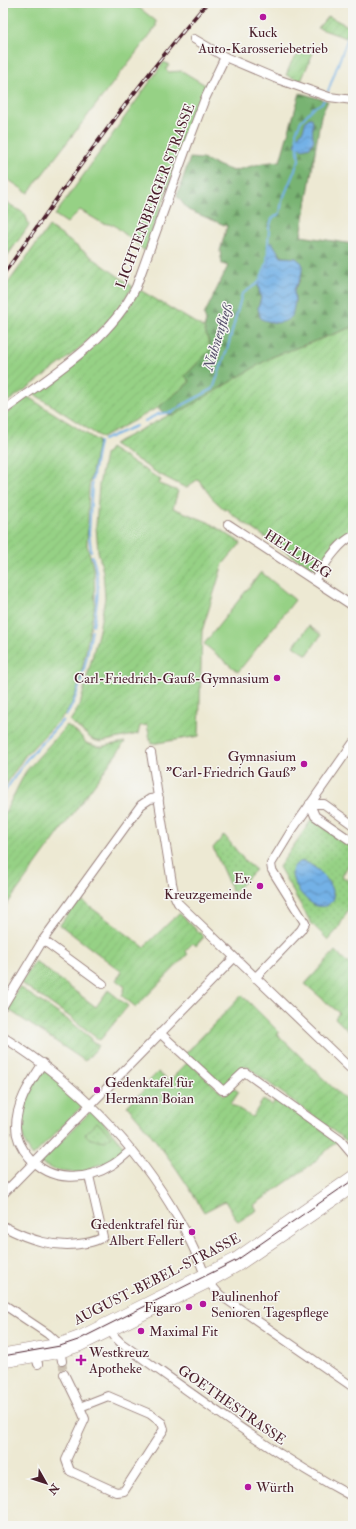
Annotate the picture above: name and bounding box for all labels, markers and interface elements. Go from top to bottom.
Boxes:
marker: Kuck Auto-Karosseriebetrieb [258,12,268,22]
place label: Kuck Auto-Karosseriebetrieb [197,24,328,57]
street label: LICHTENBERGER STRASSE [112,101,198,291]
water label: Nuhnenfließ [198,300,238,374]
street label: HELLWEG [261,526,335,582]
place label: Carl-Friedrich-Gauß-Gymnasium [74,670,269,688]
marker: Carl-Friedrich-Gauß-Gymnasium [272,673,282,683]
place label: Gymnasium "Carl-Friedrich Gauß" [166,748,296,781]
marker: Gymnasium "Carl-Friedrich Gauß" [299,759,309,769]
place label: Ev. Kreuzgemeinde [164,870,252,903]
marker: Ev. Kreuzgemeinde [255,881,265,891]
place label: Gedenktafel für Hermann Boian [105,1074,194,1107]
marker: Gedenktafel für Hermann Boian [92,1085,102,1095]
place label: Gedenktrafel für Albert Fellert [91,1216,185,1249]
marker: Gedenktrafel für Albert Fellert [187,1227,197,1237]
street label: AUGUST-BEBEL-STRASSE [70,1229,243,1329]
place label: Paulinenhof Senioren Tagespflege [211,1288,329,1322]
place label: Figaro [144,1299,181,1316]
marker: Paulinenhof Senioren Tagespflege [198,1299,208,1309]
marker: Figaro [184,1302,194,1312]
place label: Maximal Fit [149,1323,219,1340]
marker: Maximal Fit [136,1326,146,1336]
place label: Westkreuz Apotheke [88,1344,149,1378]
marker: Westkreuz Apotheke [76,1355,86,1365]
street label: GOETHESTRASSE [175,1361,289,1449]
north arrow [26,1463,66,1503]
place label: Würth [255,1479,295,1496]
text: N [45,1480,62,1498]
marker: Würth [243,1482,253,1492]

